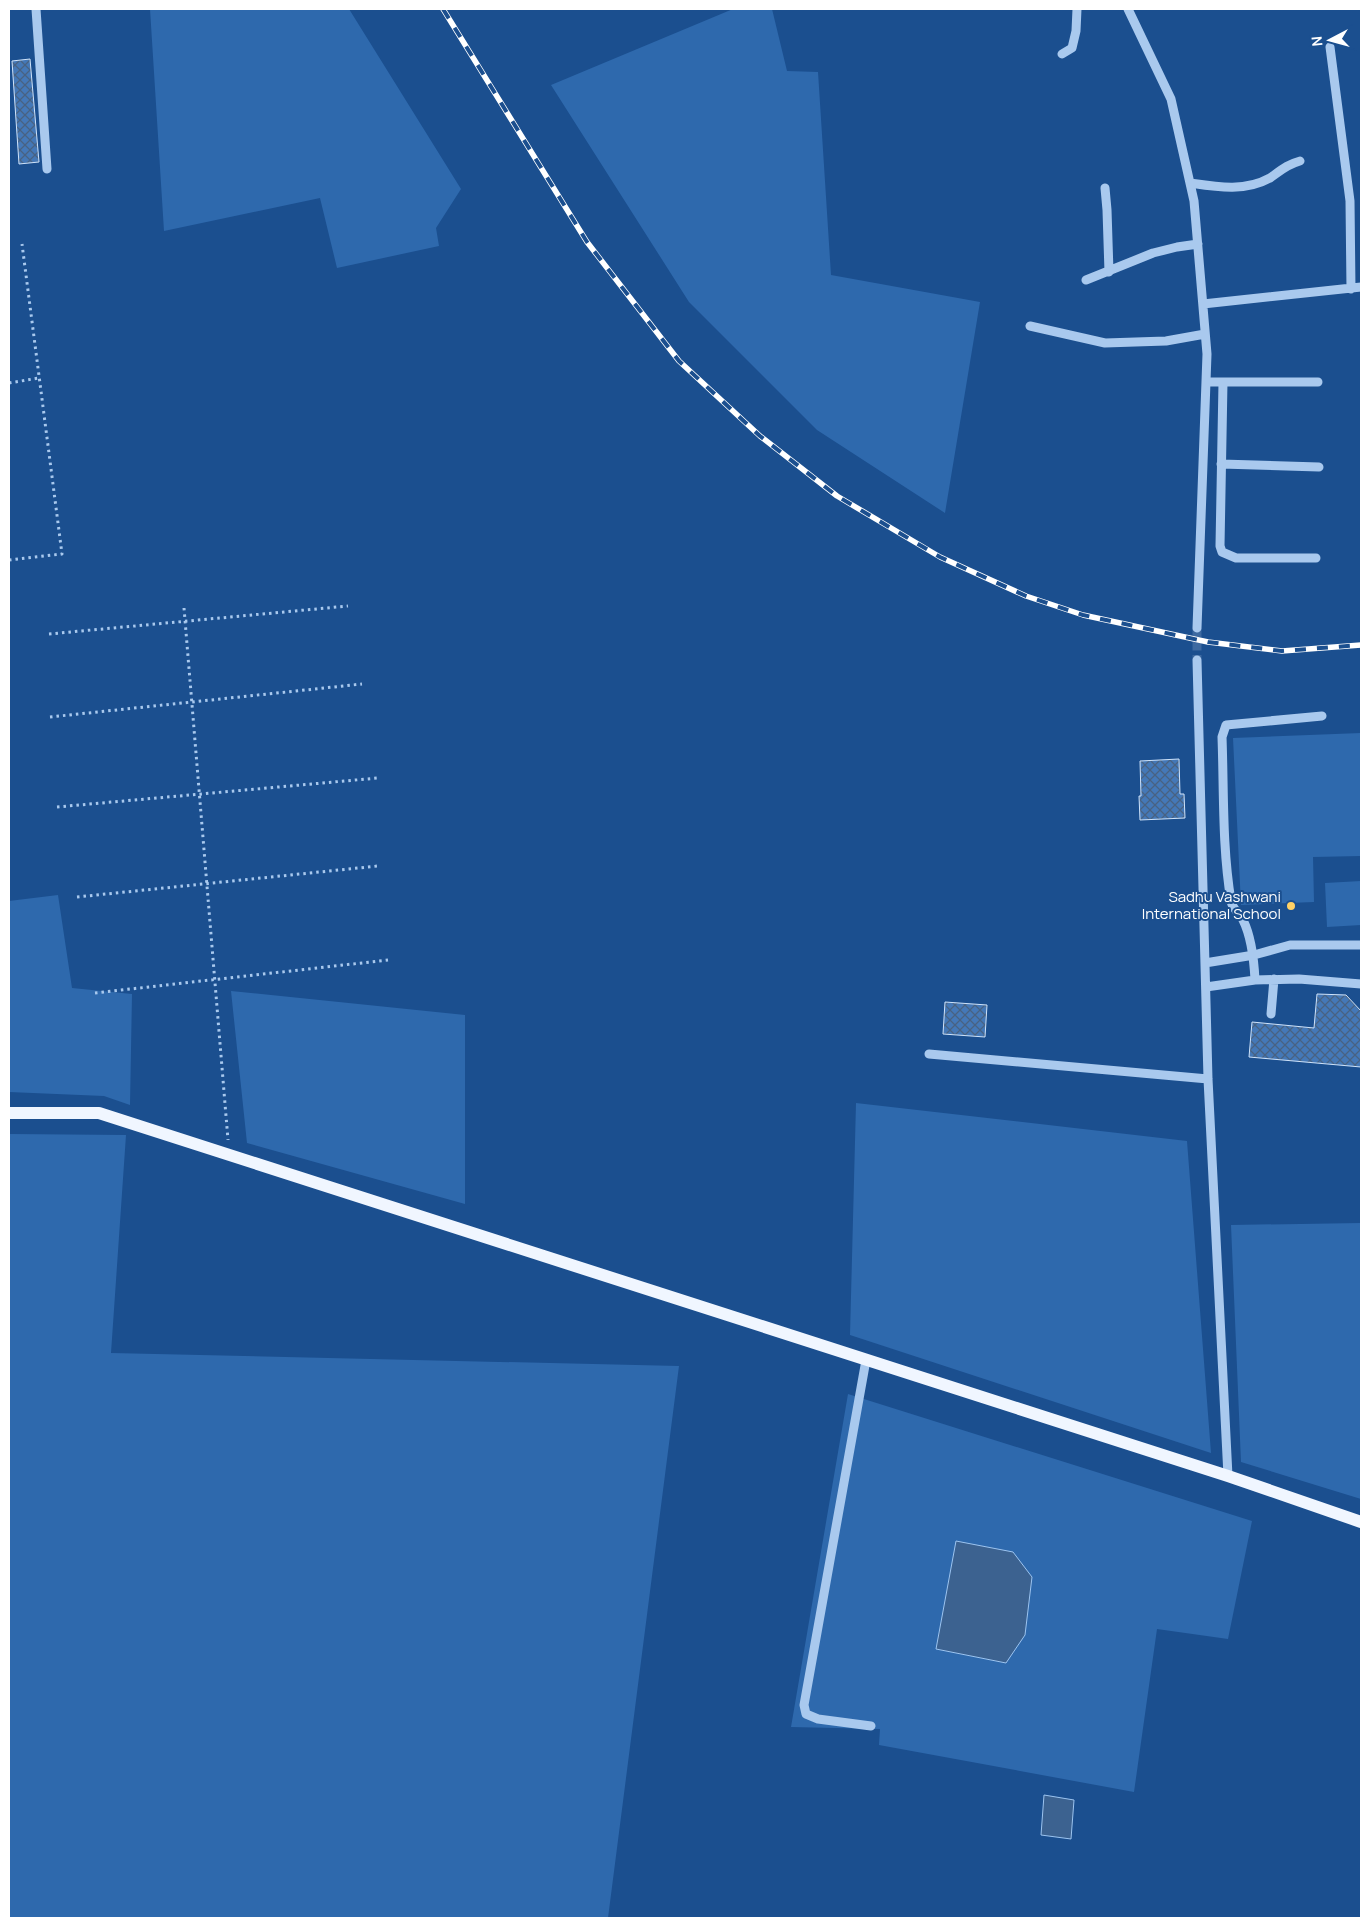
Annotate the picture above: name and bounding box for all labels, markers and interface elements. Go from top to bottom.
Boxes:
north arrow [1305,15,1355,65]
text: N [1307,35,1327,47]
place label: Sadhu Vashwani International School [1142,886,1281,924]
marker: Sadhu Vashwani International School [1285,900,1297,912]

